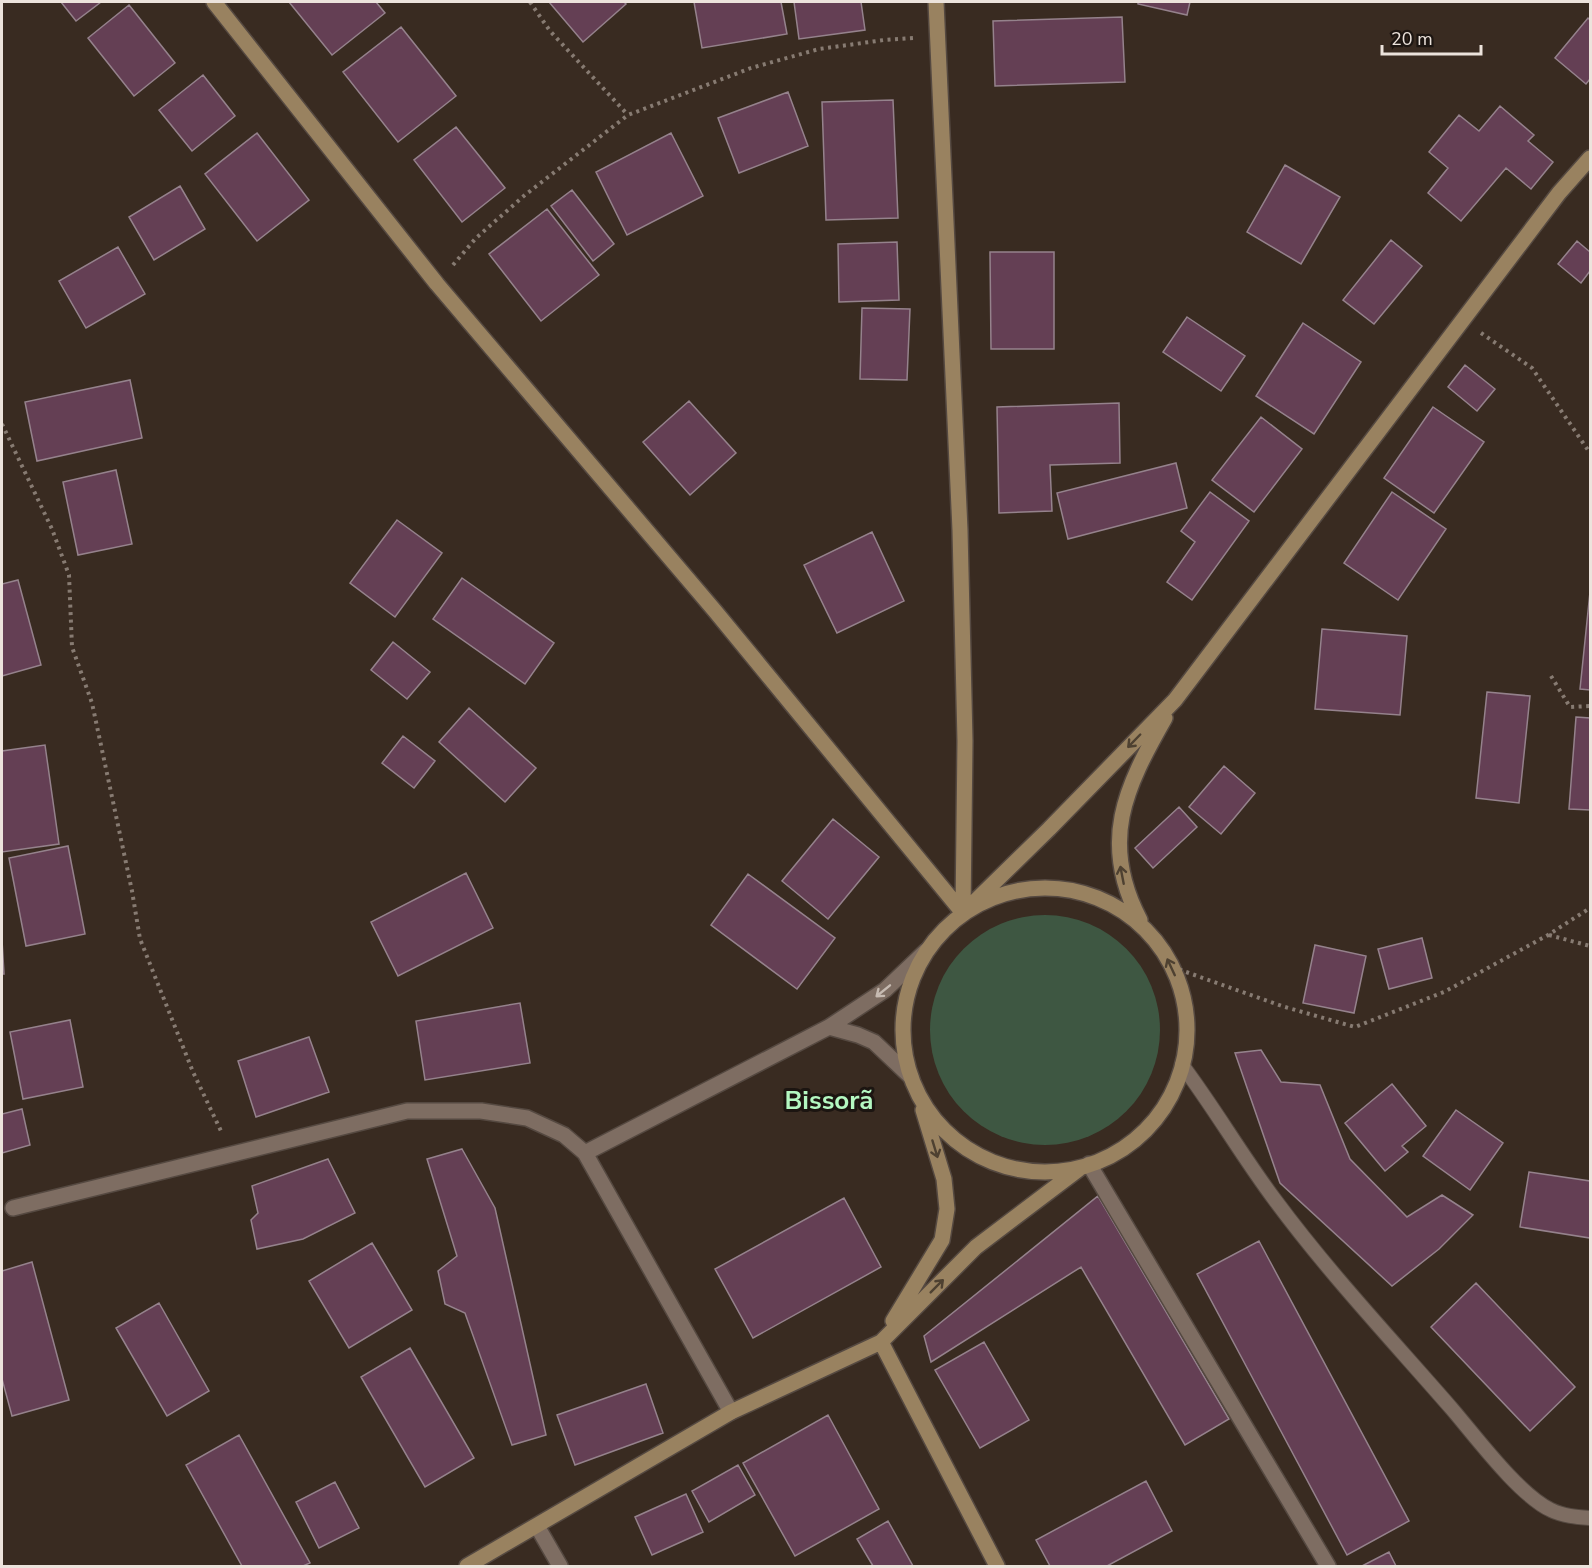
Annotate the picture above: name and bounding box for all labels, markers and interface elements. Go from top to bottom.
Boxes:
scale bar [1382,18,1481,56]
text: 20 m [1391,27,1433,51]
one-way arrow [1127,734,1142,749]
one-way arrow [1116,866,1127,886]
one-way arrow [1165,959,1177,977]
one-way arrow [875,984,891,997]
district label: Bissorã [784,1083,874,1118]
one-way arrow [930,1139,941,1158]
one-way arrow [930,1278,945,1293]

